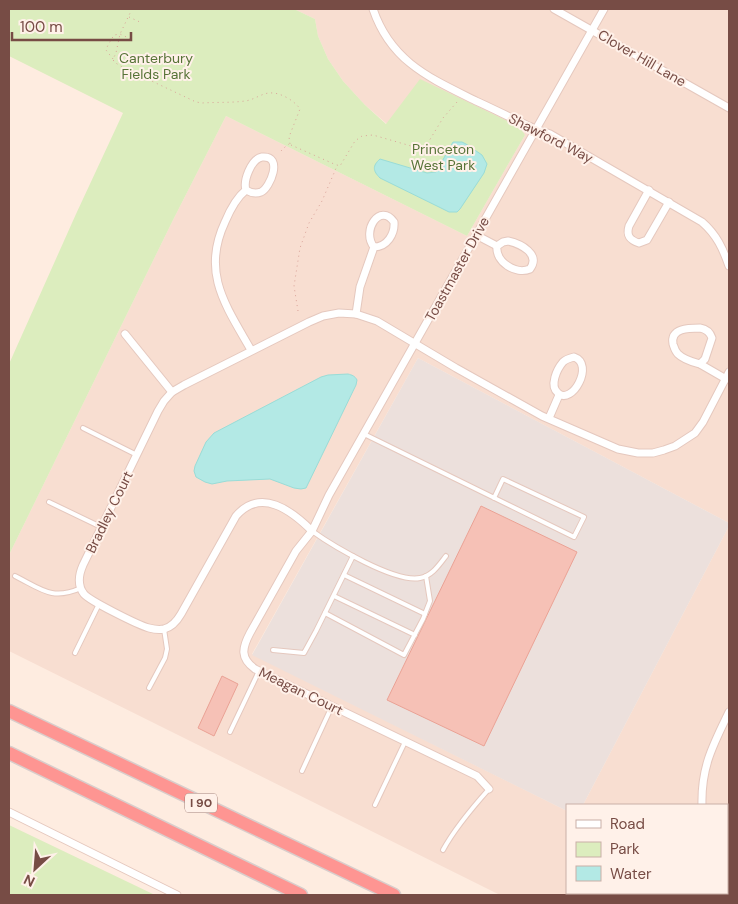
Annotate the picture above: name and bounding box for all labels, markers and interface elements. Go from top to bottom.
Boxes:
scale bar [12,10,131,42]
text: 100 m [20,17,63,37]
street label: Clover Hill Lane [595,25,689,91]
park label: Canterbury Fields Park [119,49,193,83]
street label: Shawford Way [506,109,597,167]
park label: Princeton West Park [411,140,475,174]
street label: Toastmaster Drive [421,214,493,324]
street label: Bradley Court [81,468,137,556]
street label: Meagan Court [256,663,346,719]
road number: I 90 [185,794,217,812]
legend [566,804,728,894]
text: Road [610,814,645,834]
text: Park [610,839,640,859]
north arrow [10,844,60,894]
text: Water [610,864,652,884]
text: N [21,870,38,891]

